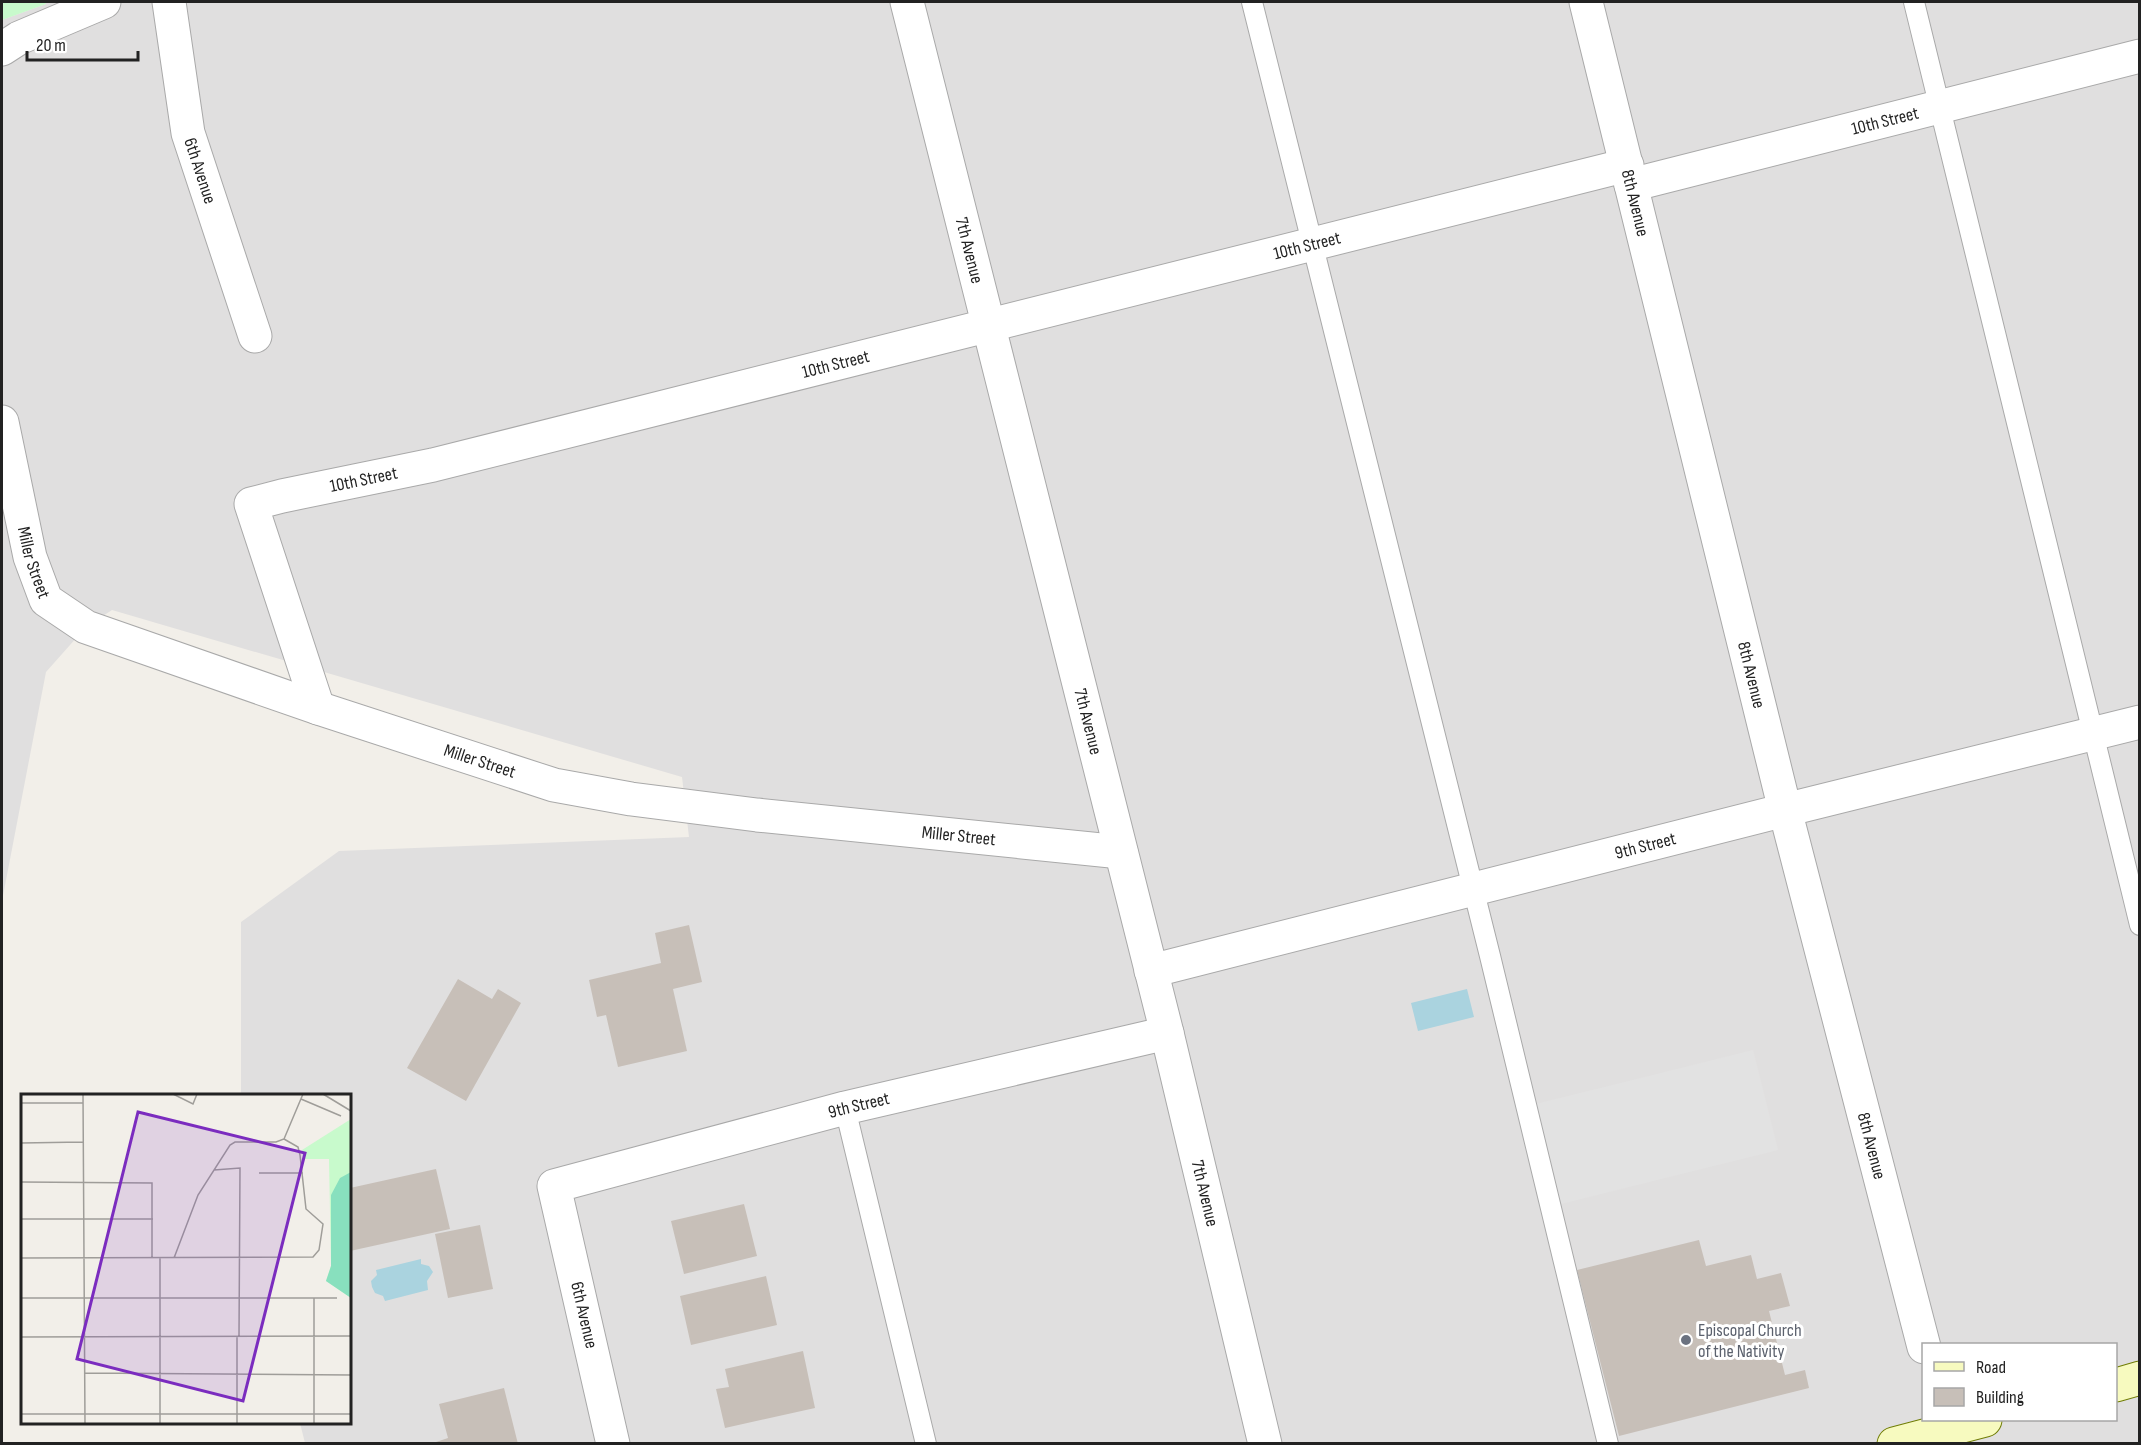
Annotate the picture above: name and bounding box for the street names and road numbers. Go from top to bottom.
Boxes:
street label: 10th Street [1849,102,1921,139]
street label: 6th Avenue [180,135,221,206]
street label: 8th Avenue [1617,167,1654,239]
street label: 7th Avenue [951,215,988,286]
street label: 10th Street [1271,227,1343,264]
street label: 10th Street [800,345,872,382]
street label: 10th Street [328,462,400,496]
street label: Miller Street [13,525,55,602]
street label: 8th Avenue [1733,639,1770,710]
street label: 7th Avenue [1070,686,1107,757]
street label: Miller Street [441,739,519,782]
street label: Miller Street [921,821,997,850]
street label: 9th Street [1613,828,1679,863]
street label: 9th Street [826,1087,892,1123]
street label: 8th Avenue [1853,1110,1891,1181]
street label: 7th Avenue [1187,1158,1223,1229]
street label: 6th Avenue [566,1280,602,1350]

